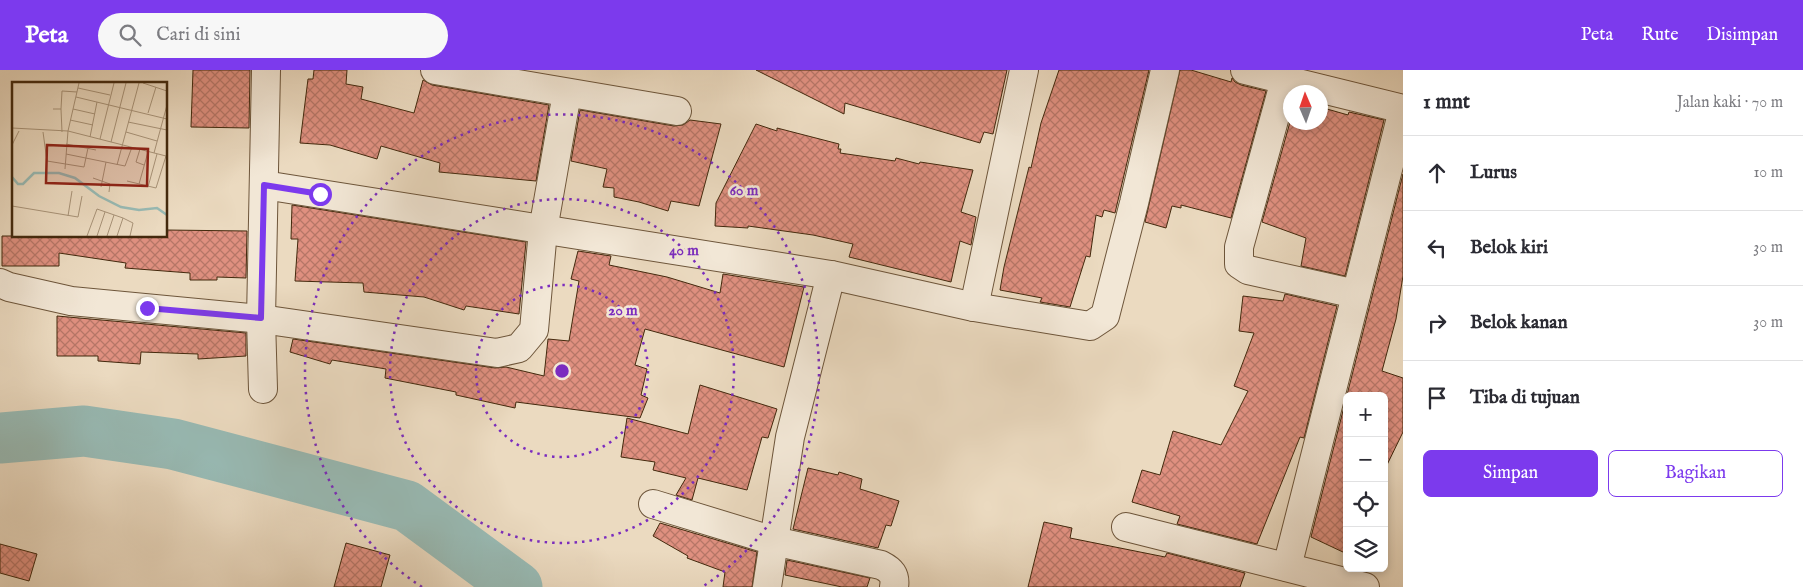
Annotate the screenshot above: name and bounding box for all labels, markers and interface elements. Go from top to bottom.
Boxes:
search box [98,13,448,58]
text: Peta [25,20,68,51]
icon: search [116,21,144,49]
text: Cari di sini [156,23,241,47]
text: Peta [1581,24,1613,47]
text: Rute [1641,24,1679,47]
text: Disimpan [1707,24,1778,47]
inset map [12,82,168,238]
north arrow [1283,85,1328,130]
text: 1 mnt [1423,89,1470,116]
text: Jalan kaki · 70 m [1677,93,1783,113]
icon: ahead [1423,159,1451,187]
text: Lurus [1470,161,1517,185]
text: 10 m [1753,163,1783,183]
text: 60 m [730,181,759,200]
route start [309,183,332,206]
icon: left [1423,234,1451,262]
text: Belok kiri [1470,236,1548,260]
text: 30 m [1753,238,1783,258]
text: 40 m [669,241,699,260]
route end [136,297,159,320]
text: 20 m [608,301,638,320]
icon: right [1423,309,1451,337]
text: Belok kanan [1470,311,1568,335]
text: 30 m [1753,313,1783,333]
centre of rings [553,362,571,380]
icon: arrive [1423,384,1451,412]
text: Tiba di tujuan [1470,386,1580,410]
map controls [1343,392,1388,572]
button: + [1343,392,1388,437]
button: − [1343,437,1388,482]
button: Simpan [1423,450,1598,497]
button: Bagikan [1608,450,1783,497]
button: locate [1343,482,1388,527]
button: layers [1343,527,1388,572]

